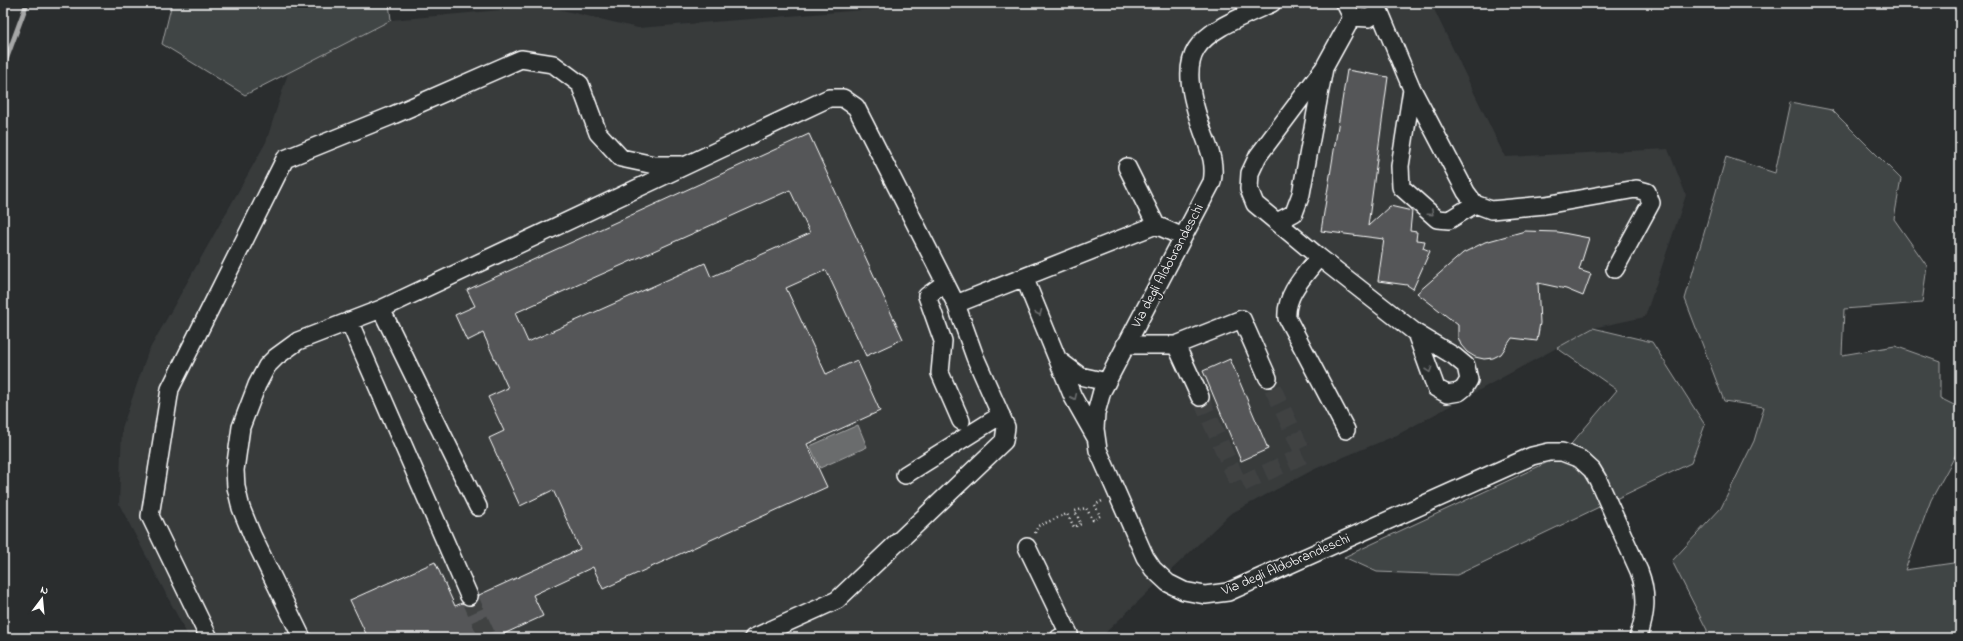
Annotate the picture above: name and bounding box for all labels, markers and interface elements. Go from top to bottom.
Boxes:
street label: Via degli Aldobrandeschi [1126,200,1210,333]
one-way arrow [1426,209,1433,216]
one-way arrow [1035,309,1043,316]
one-way arrow [1424,367,1433,374]
one-way arrow [1069,393,1077,401]
street label: Via degli Aldobrandeschi [1218,528,1354,603]
north arrow [22,579,62,619]
text: N [39,582,50,599]

